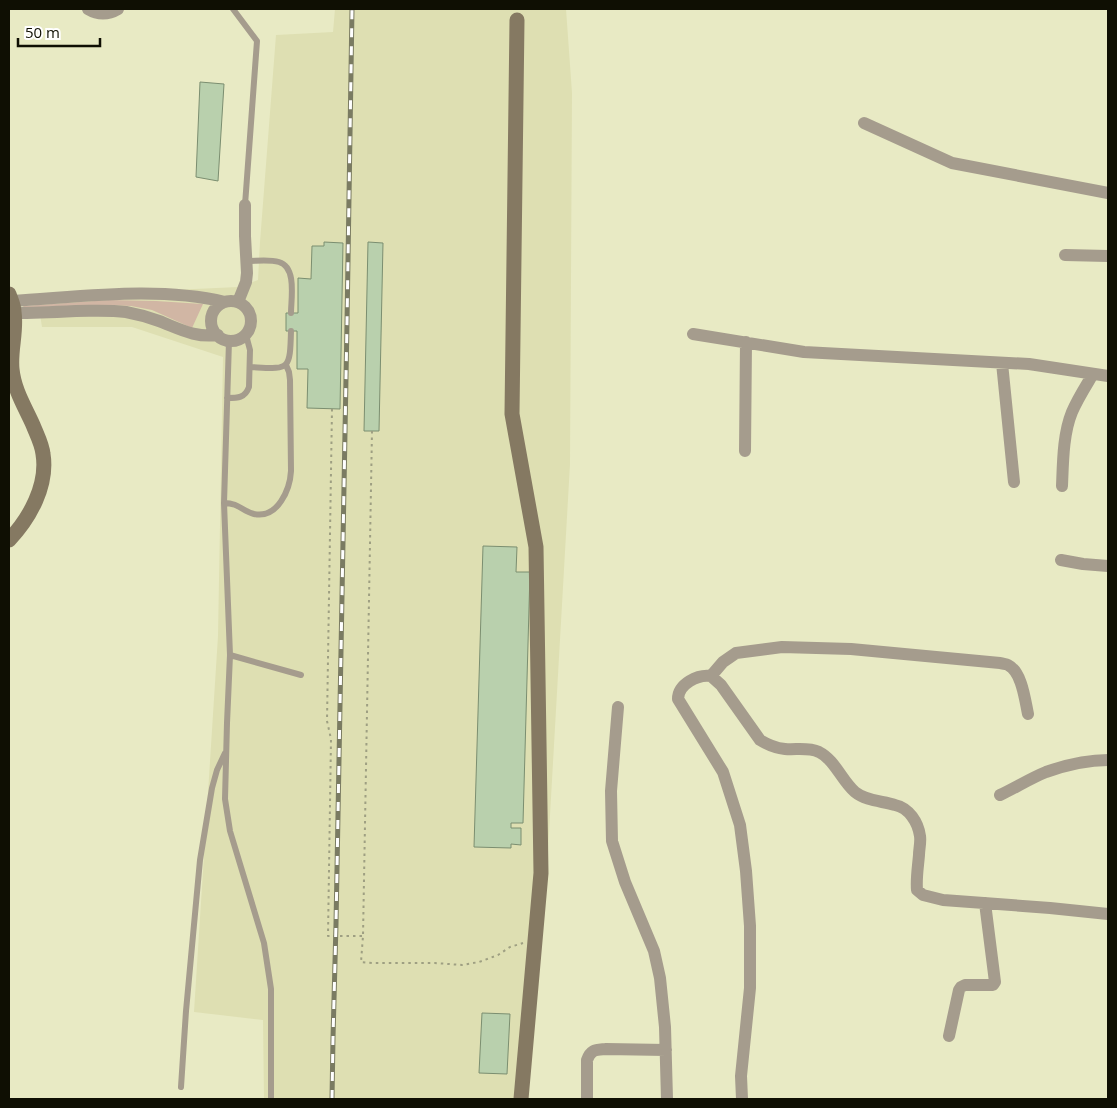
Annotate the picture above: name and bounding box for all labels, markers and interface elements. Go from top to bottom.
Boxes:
scale bar [18,15,100,47]
text: 50 m [25,22,60,42]

